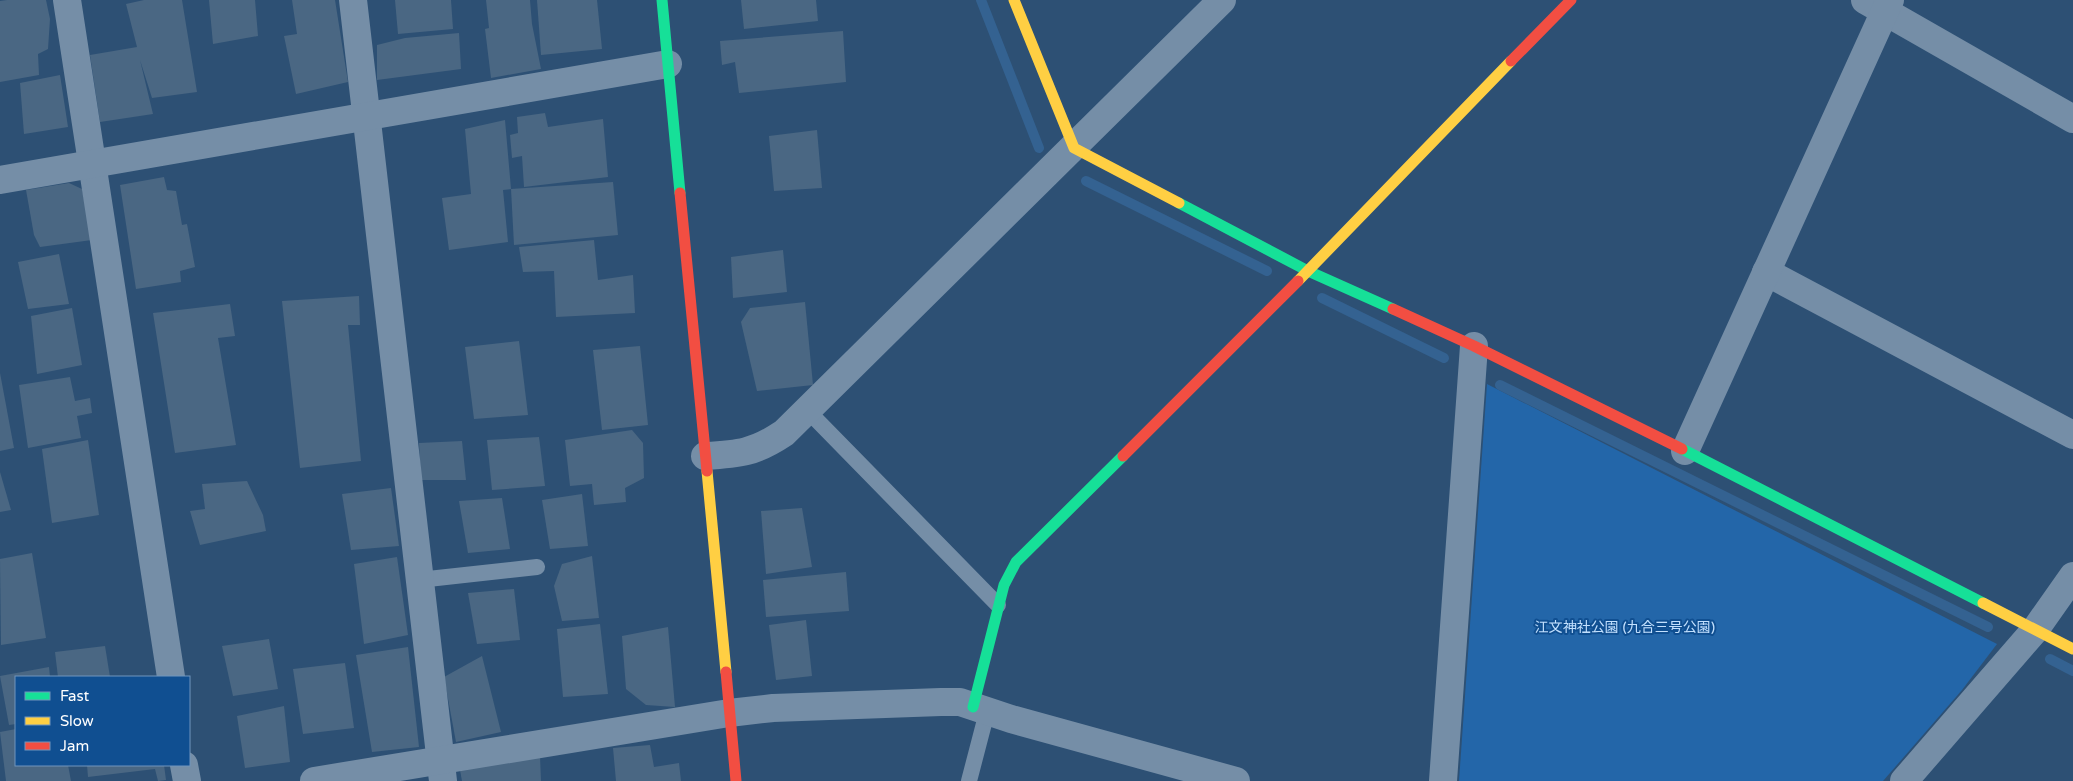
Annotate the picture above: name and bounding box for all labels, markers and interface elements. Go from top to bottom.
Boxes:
park label: 江文神社公園 (九合三号公園) [1535,619,1715,636]
legend [15,676,190,766]
text: Fast [60,687,90,705]
text: Slow [60,712,94,730]
text: Jam [60,737,89,755]

